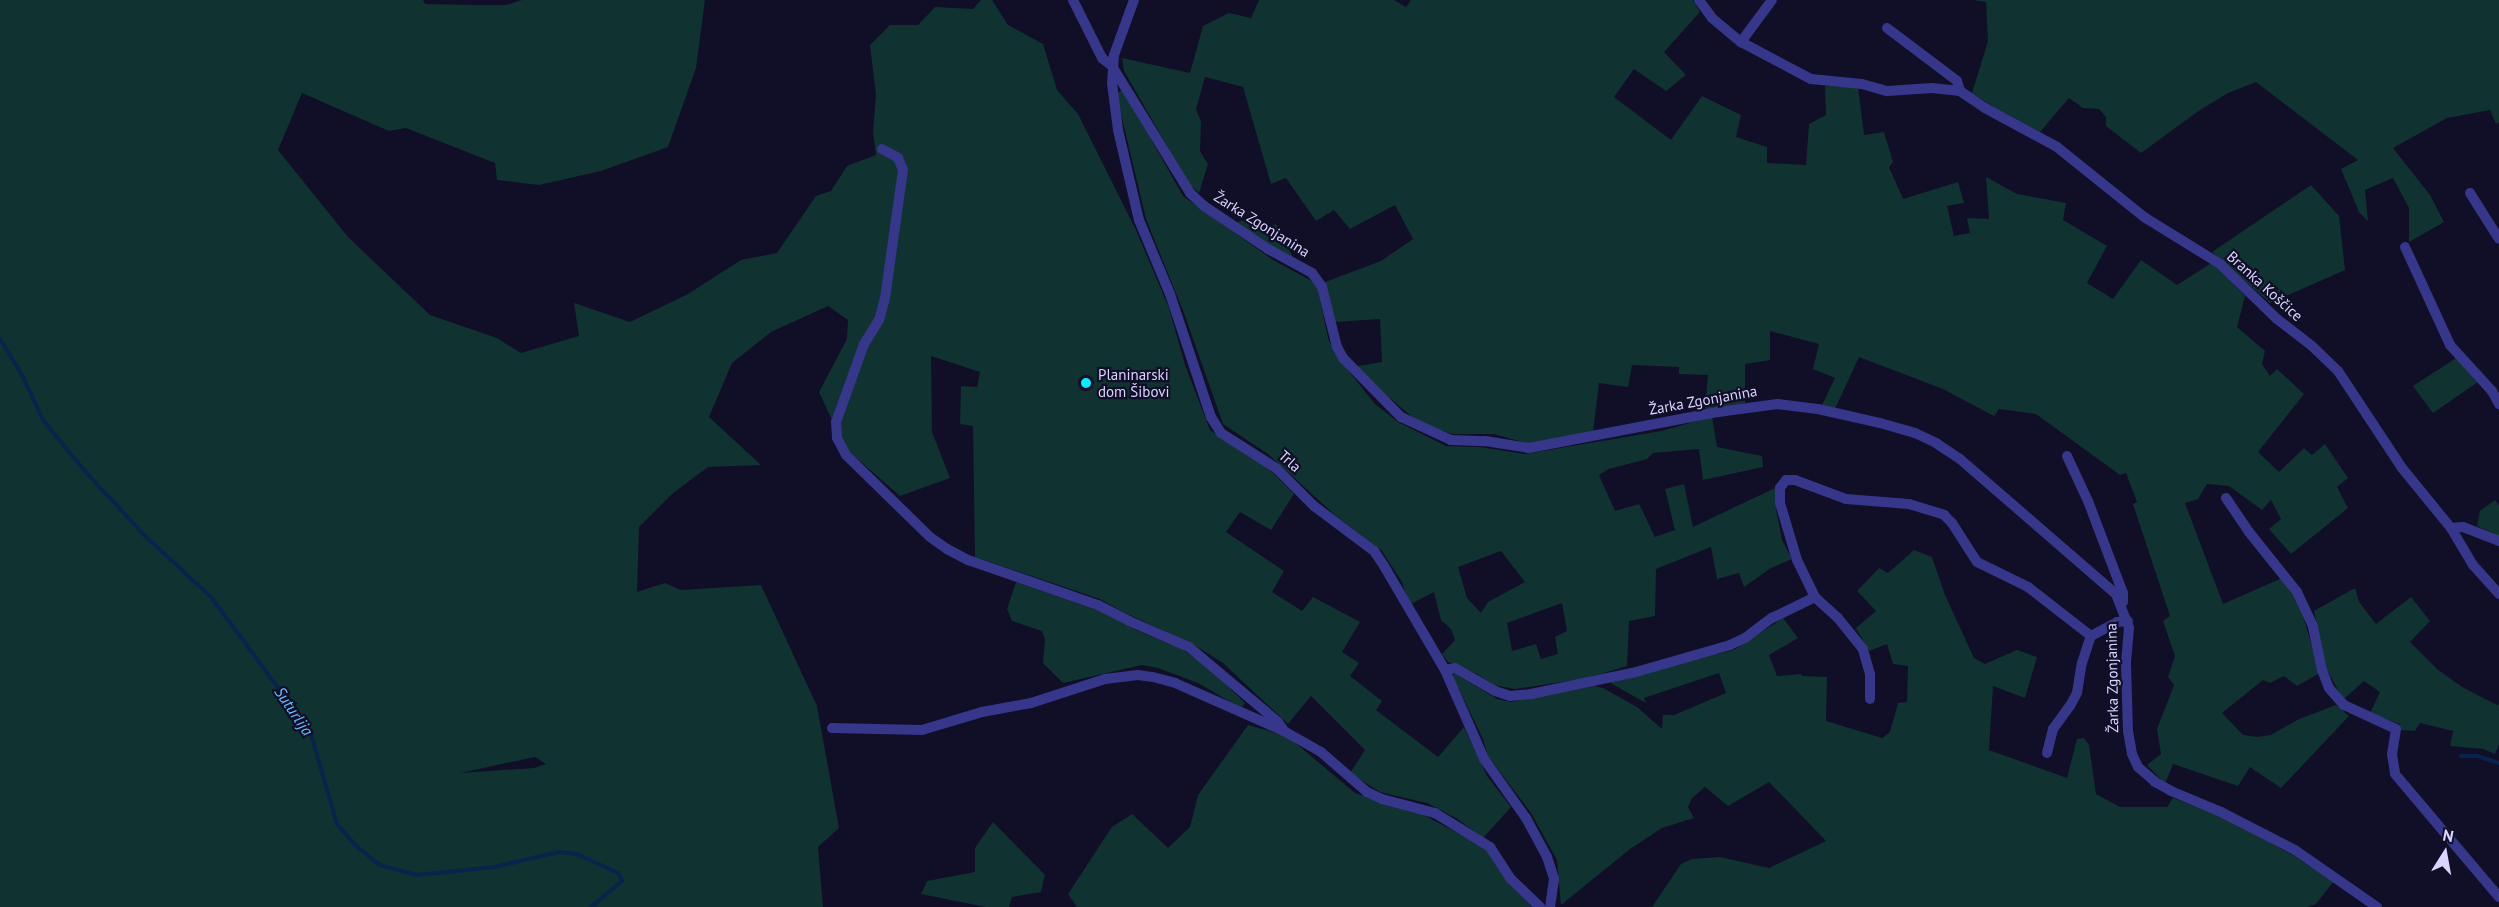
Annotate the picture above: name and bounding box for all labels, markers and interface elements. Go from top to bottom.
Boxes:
street label: Žarka Zgonjanina [1211,187,1313,261]
street label: Branka Koščice [2223,247,2307,325]
place label: Planinarski dom Šibovi [1098,365,1169,400]
marker: Planinarski dom Šibovi [1079,376,1093,390]
street label: Žarka Zgonjanina [1647,382,1759,418]
street label: Trla [1275,446,1305,476]
street label: Žarka Zgonjanina [2102,623,2122,733]
water label: Suturlija [271,683,317,739]
north arrow [2415,823,2475,883]
text: N [2441,825,2455,846]

